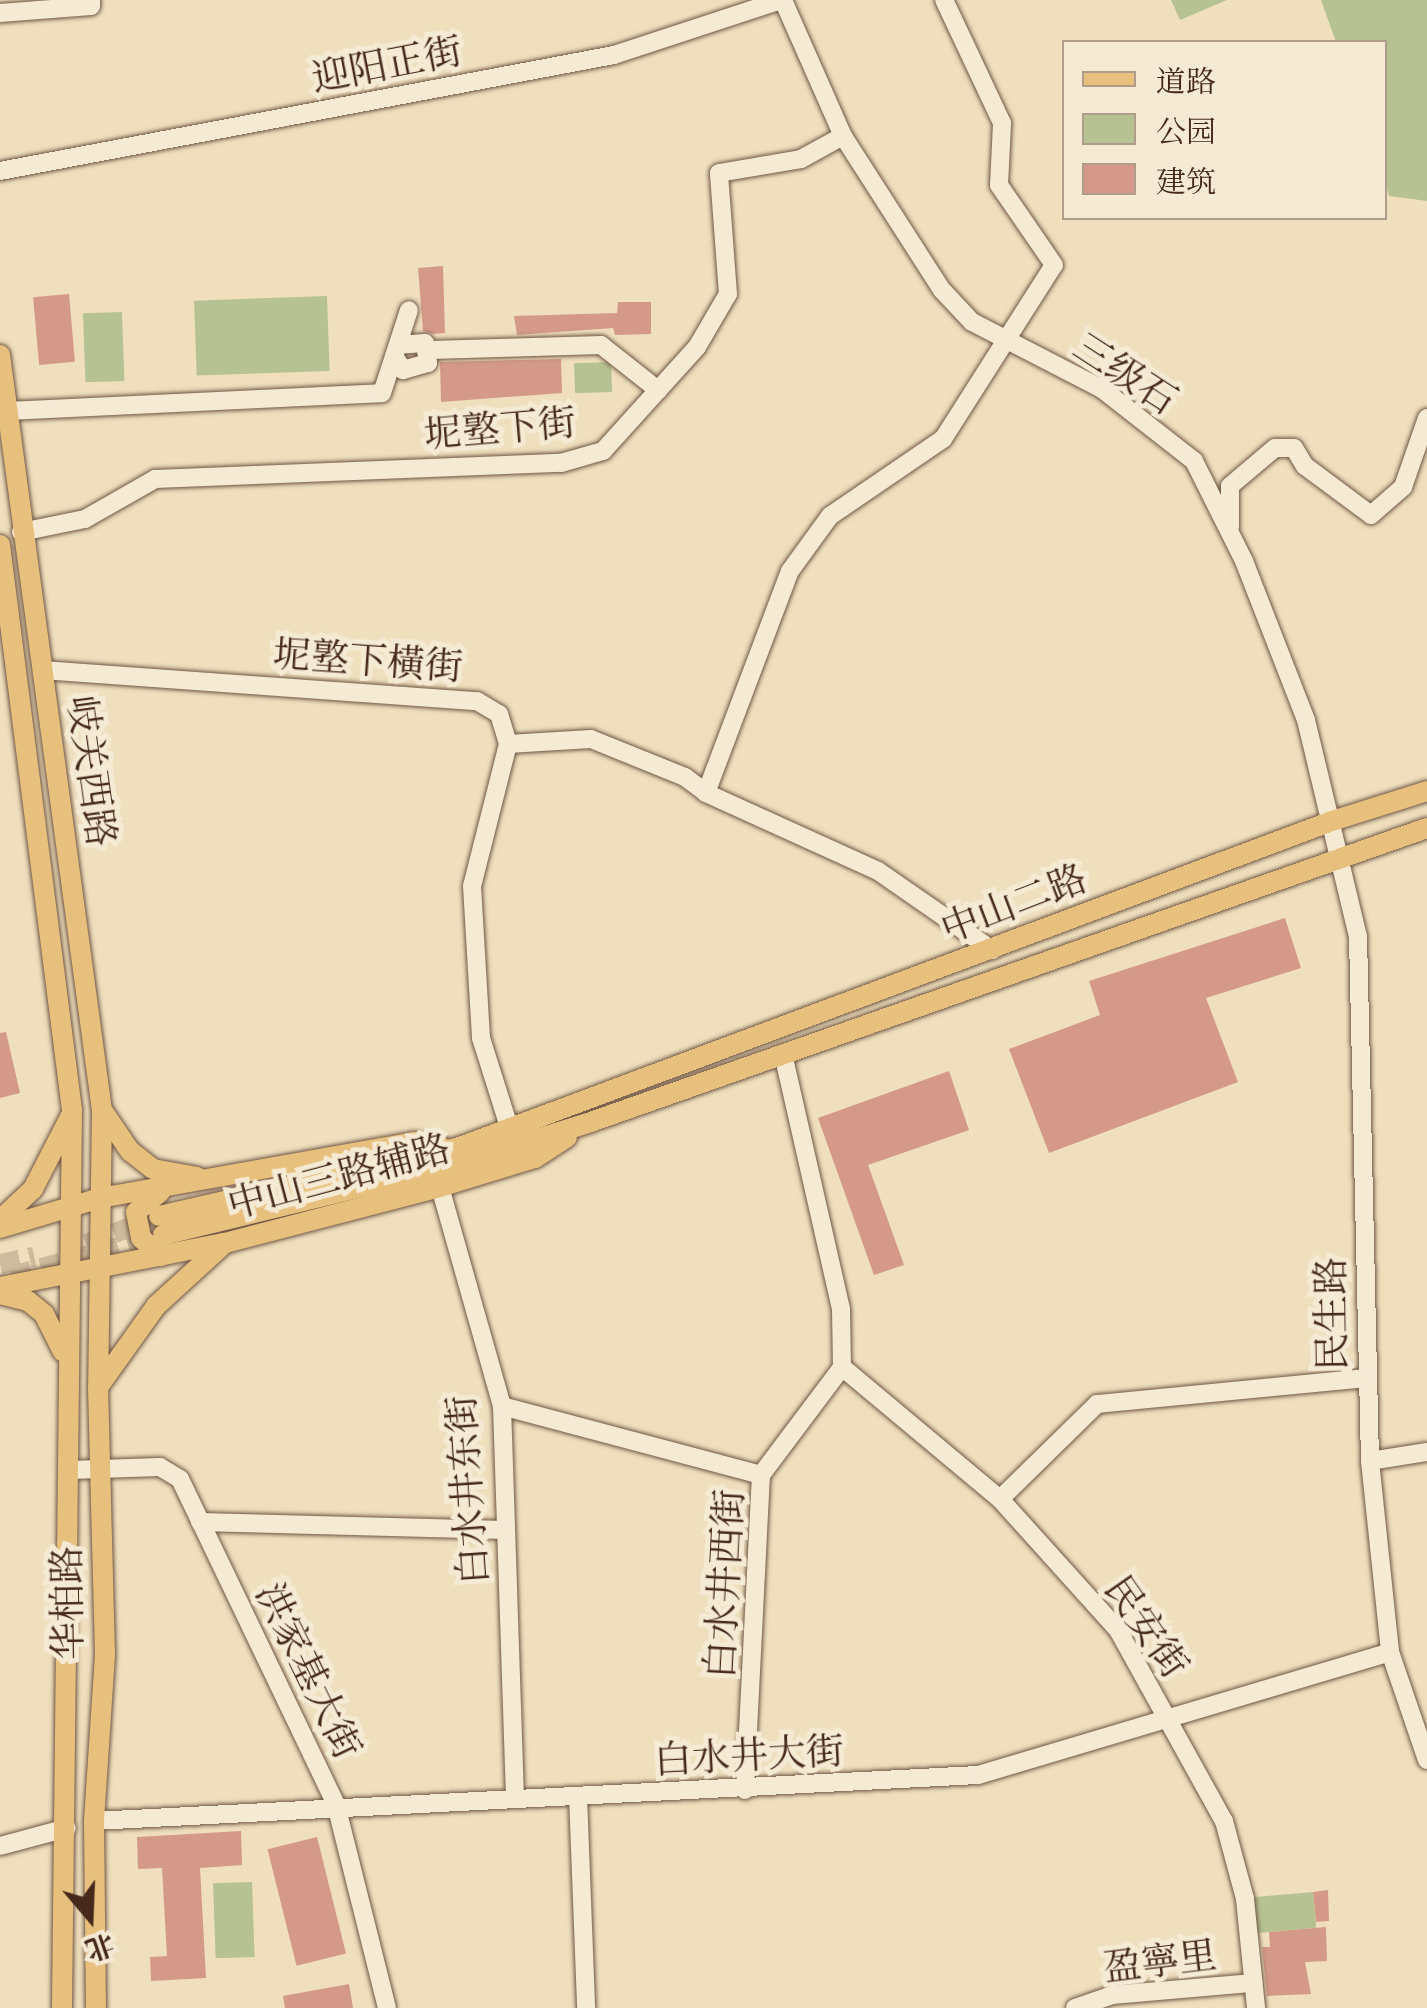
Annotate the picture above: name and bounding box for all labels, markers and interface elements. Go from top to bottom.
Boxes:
street label: 迎阳正街 [308,28,466,102]
legend [1062,40,1387,220]
text: 道路 [1156,65,1216,100]
text: 公园 [1156,115,1216,150]
text: 建筑 [1156,165,1216,200]
street label: 三级石 [1065,324,1185,424]
street label: 坭墪下街 [422,400,578,458]
street label: 坭墪下橫街 [272,632,464,690]
street label: 岐关西路 [58,693,124,849]
street label: 中山二路 [935,855,1093,953]
street label: 中山三路辅路 [223,1125,455,1229]
street label: 民生路 [1308,1257,1356,1371]
street label: 白水井东街 [439,1394,497,1586]
street label: 白水井西街 [697,1488,753,1680]
street label: 华柏路 [44,1546,92,1660]
street label: 民安街 [1095,1567,1197,1687]
street label: 洪家基大街 [246,1576,370,1766]
street label: 白水井大街 [653,1728,845,1784]
north arrow [40,1868,140,1968]
text: 北 [81,1927,119,1967]
street label: 盈寧里 [1101,1932,1219,1992]

